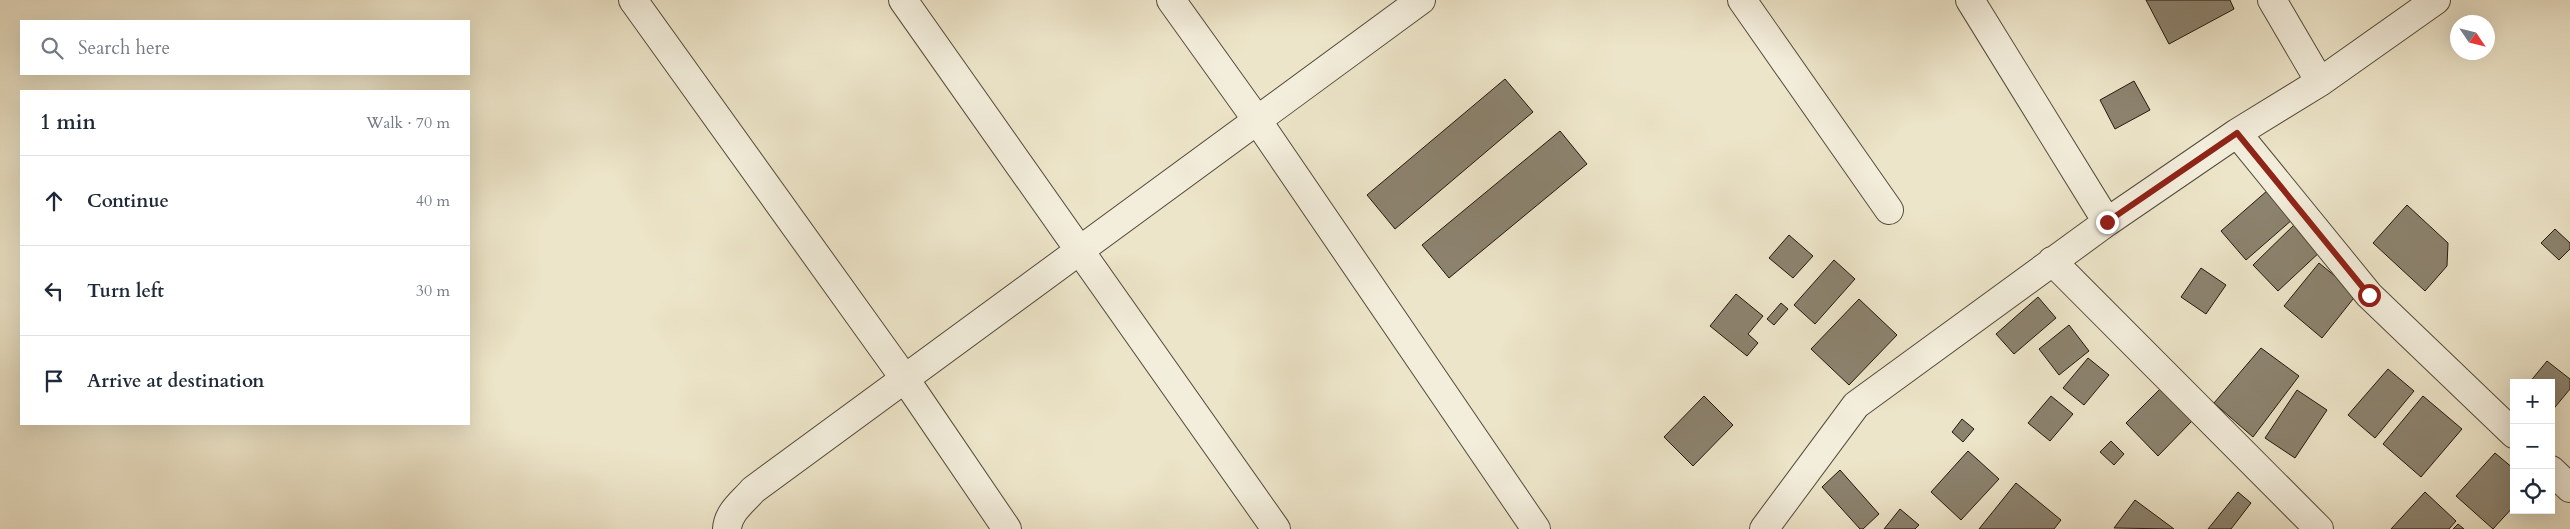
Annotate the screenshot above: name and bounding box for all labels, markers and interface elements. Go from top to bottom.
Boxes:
north arrow [2450,15,2495,60]
search box [20,20,470,75]
icon: search [38,34,66,62]
text: Search here [78,35,170,61]
text: 1 min [40,108,96,137]
text: Walk · 70 m [366,112,450,134]
icon: ahead [40,187,68,215]
text: Continue [87,188,169,214]
text: 40 m [416,190,450,212]
route end [2096,211,2119,234]
icon: left [40,277,68,305]
text: Turn left [87,278,164,304]
text: 30 m [416,280,450,302]
route start [2358,284,2381,307]
icon: arrive [40,367,68,395]
text: Arrive at destination [87,368,264,394]
map controls [2510,379,2555,514]
button: + [2510,379,2555,424]
button: − [2510,424,2555,469]
button: locate [2510,469,2555,514]

